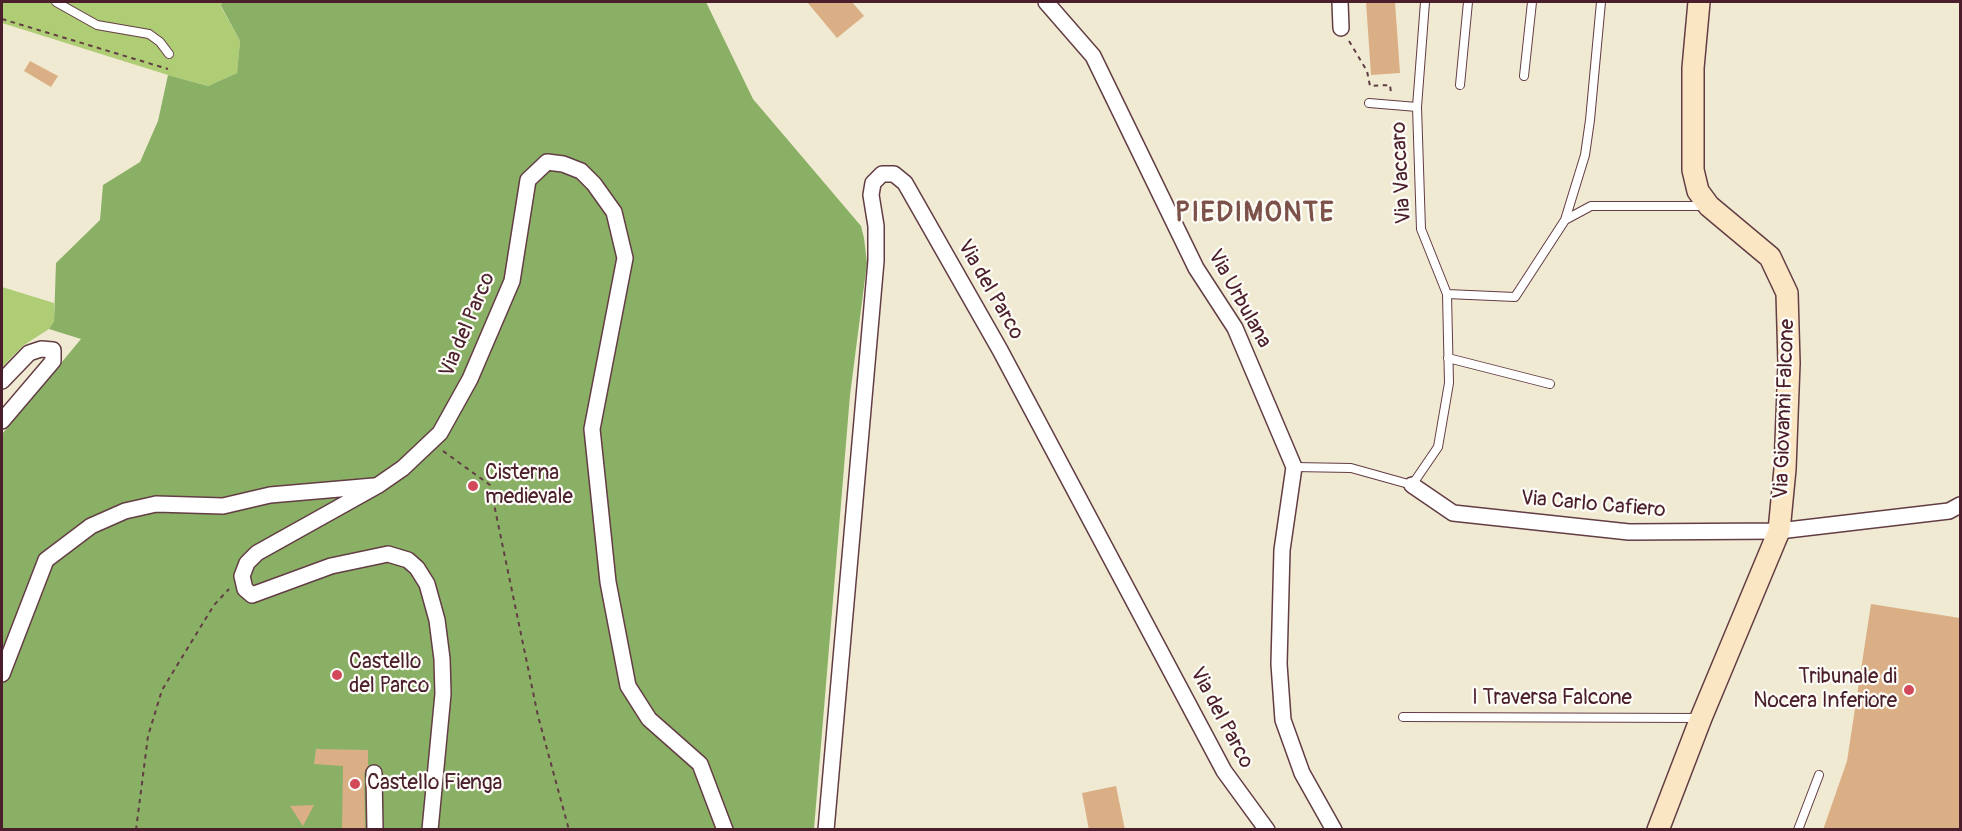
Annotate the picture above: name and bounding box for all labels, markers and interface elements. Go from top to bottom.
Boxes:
street label: Via Vaccaro [1387,121,1417,225]
district label: PIEDIMONTE [1175,198,1335,230]
street label: Via del Parco [951,236,1029,344]
street label: Via Urbulana [1202,245,1276,353]
street label: Via del Parco [435,269,501,381]
street label: Via Giovanni Falcone [1769,318,1801,500]
place label: Cisterna medievale [485,461,573,511]
marker: Cisterna medievale [466,479,480,493]
street label: Via Carlo Cafiero [1519,486,1667,524]
place label: Castello del Parco [349,650,429,700]
street label: Via del Parco [1184,663,1258,773]
place label: Tribunale di Nocera Inferiore [1753,665,1897,715]
marker: Castello del Parco [330,668,344,682]
marker: Tribunale di Nocera Inferiore [1902,683,1916,697]
street label: I Traversa Falcone [1472,686,1632,712]
place label: Castello Fienga [367,771,502,797]
marker: Castello Fienga [348,777,362,791]

